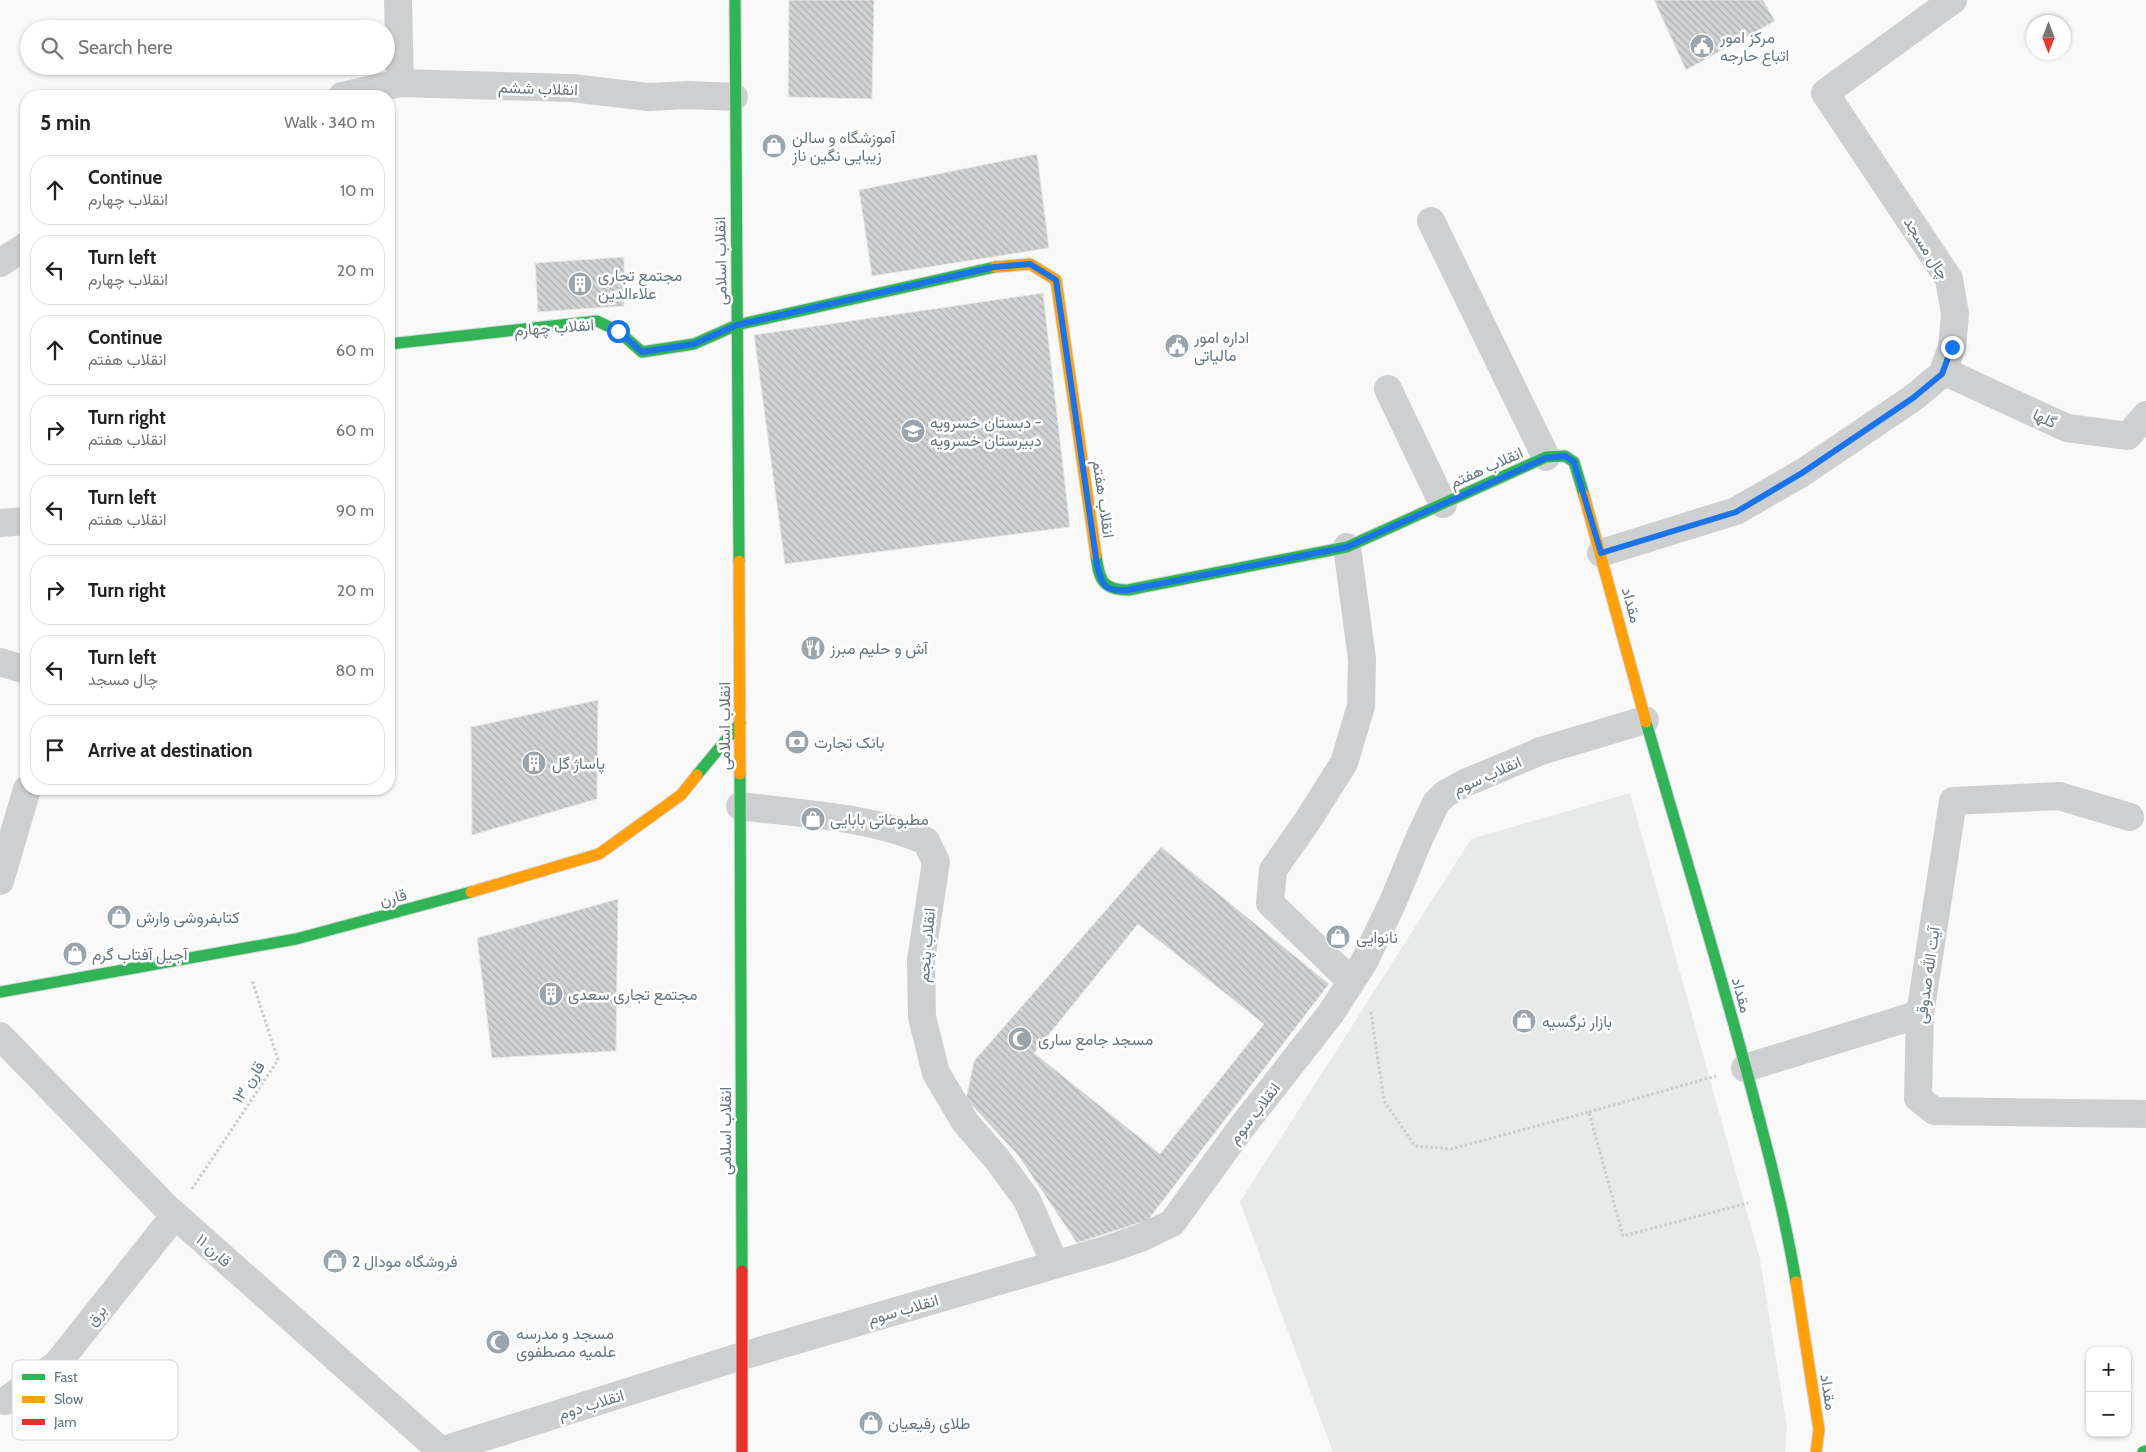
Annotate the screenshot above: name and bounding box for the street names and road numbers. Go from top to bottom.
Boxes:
street label: انقلاب ششم [498,78,578,100]
street label: چال مسجد [1898,213,1953,284]
street label: انقلاب اسلامی [710,216,732,305]
street label: انقلاب چهارم [513,315,595,342]
street label: گلها [2029,405,2060,433]
street label: انقلاب هفتم [1447,443,1526,493]
street label: انقلاب هفتم [1088,459,1118,539]
street label: مقداد [1618,585,1645,625]
street label: انقلاب اسلامی [715,682,735,770]
street label: انقلاب سوم [1450,752,1525,800]
street label: قارن [377,885,409,911]
street label: انقلاب پنجم [914,907,941,983]
street label: آیت الله صدوقی [1911,924,1945,1025]
street label: مقداد [1728,975,1755,1015]
street label: قارن ۱۳ [228,1058,270,1107]
street label: انقلاب سوم [1225,1079,1285,1148]
street label: انقلاب اسلامی [716,1087,736,1175]
street label: قارن ۱۱ [192,1230,235,1272]
street label: انقلاب سوم [866,1290,941,1330]
street label: برق [82,1301,111,1330]
street label: مقداد [1816,1373,1841,1412]
street label: انقلاب دوم [556,1385,627,1424]

